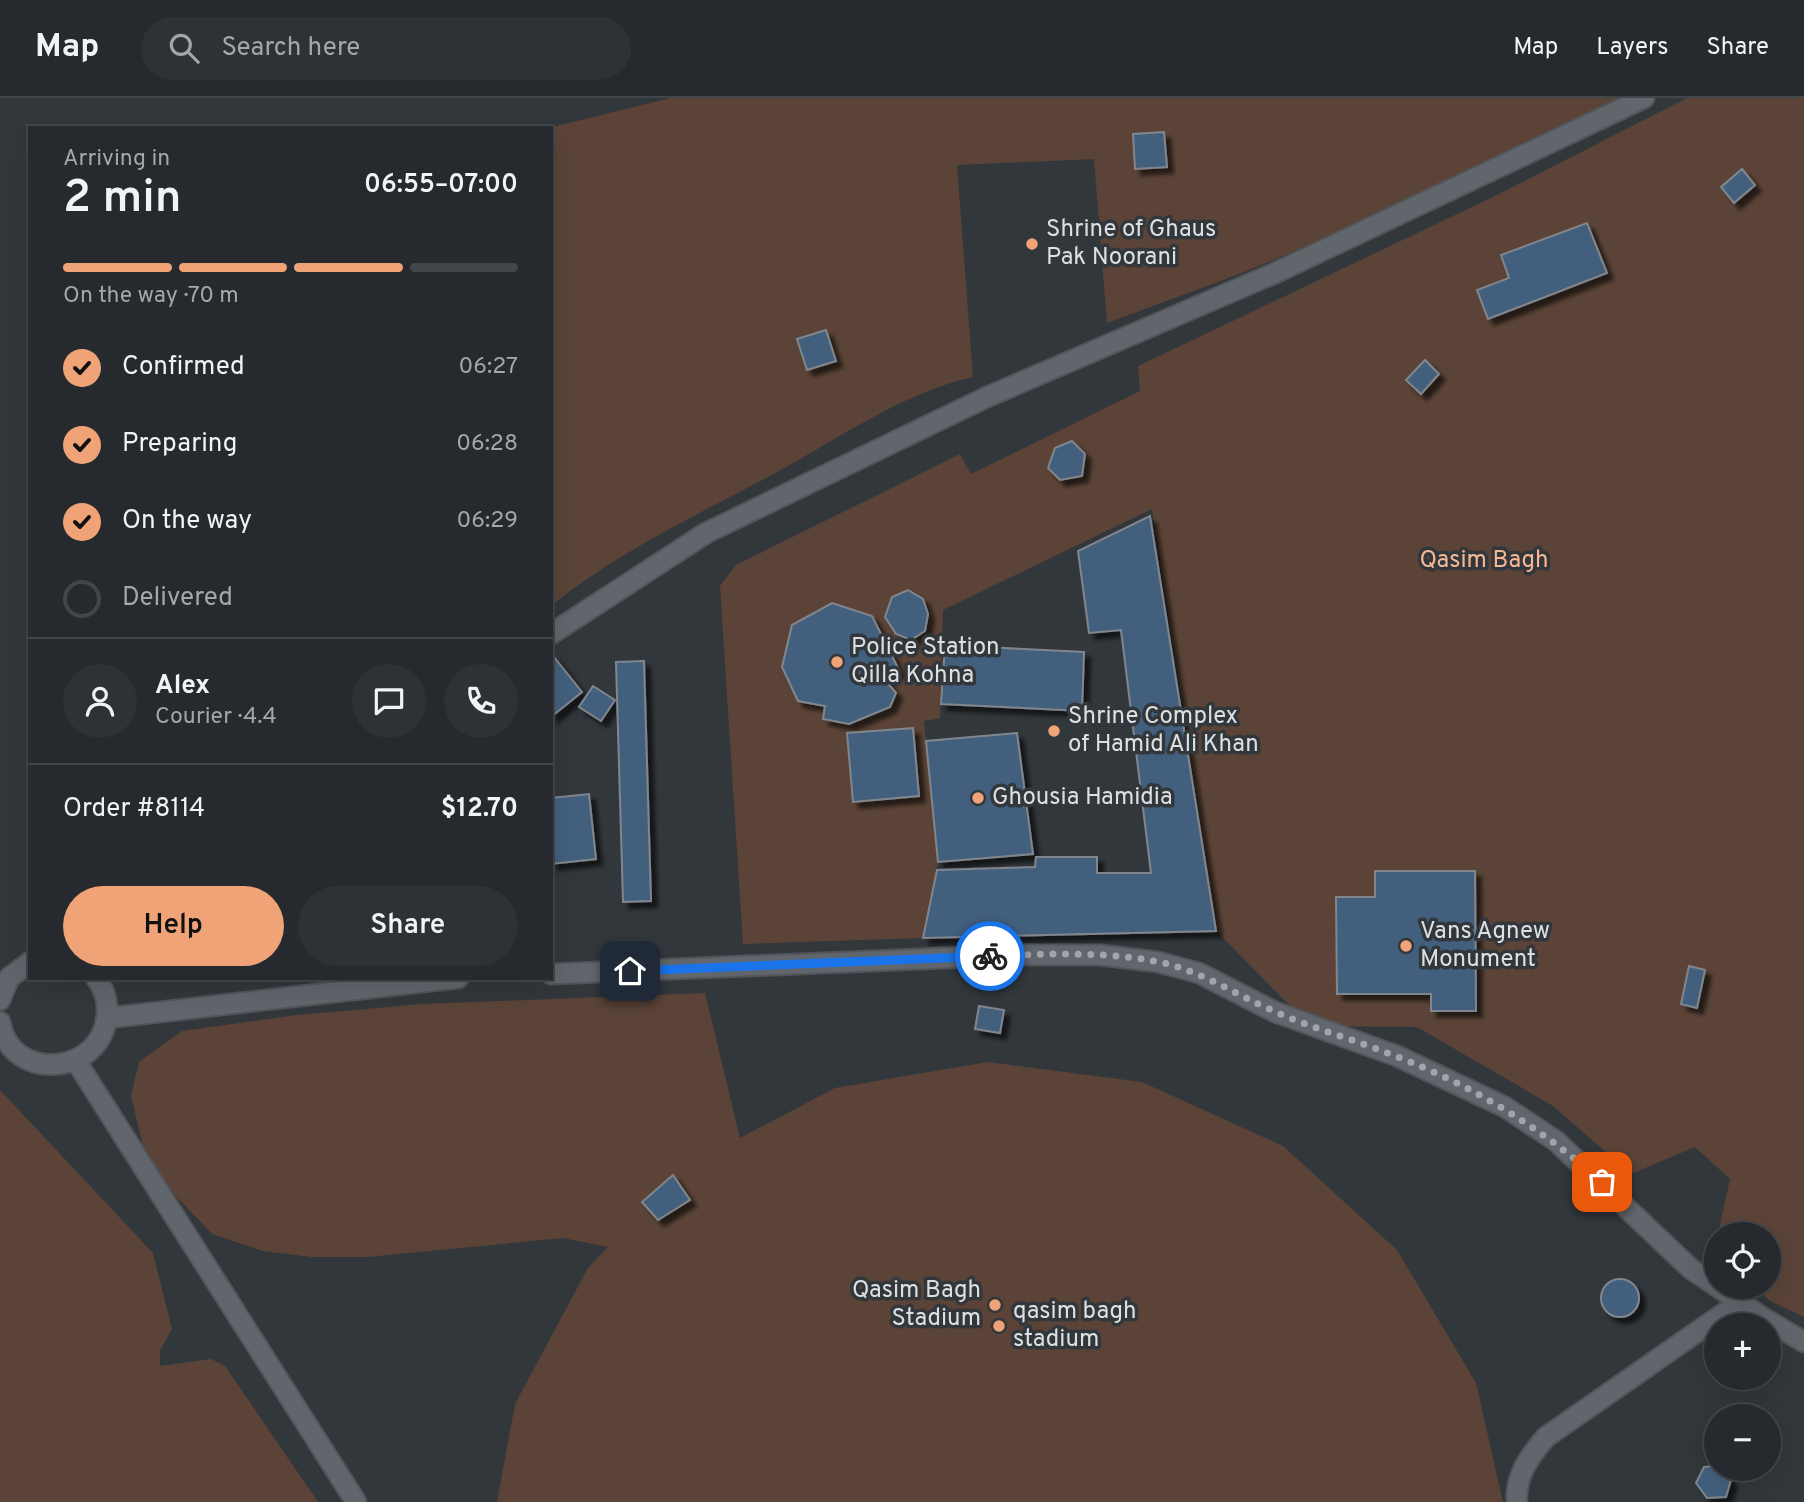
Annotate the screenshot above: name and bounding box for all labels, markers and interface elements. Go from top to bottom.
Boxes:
search box [141,17,631,80]
text: Map [35,27,99,69]
icon: search [165,29,203,67]
text: Search here [221,32,360,65]
text: Map [1513,33,1558,63]
text: Layers [1596,33,1668,63]
text: Share [1706,33,1769,63]
text: Arriving in [63,145,170,174]
text: 06:55–07:00 [364,169,518,202]
text: 2 min [63,170,182,229]
place label: Shrine of Ghaus Pak Noorani [1046,215,1216,273]
marker: Shrine of Ghaus Pak Noorani [1024,236,1040,252]
text: On the way · 70 m [63,282,239,311]
icon: check [63,349,101,387]
text: Confirmed [122,351,245,384]
text: 06:27 [458,353,518,382]
icon: check [63,426,101,464]
text: Preparing [122,428,237,461]
text: 06:28 [456,430,518,459]
icon: check [63,503,101,541]
text: On the way [122,505,252,538]
text: 06:29 [457,507,518,536]
park label: Qasim Bagh [1419,546,1549,576]
text: Delivered [122,582,233,615]
place label: Police Station Qilla Kohna [851,633,999,691]
marker: Police Station Qilla Kohna [829,654,845,670]
button: person [63,664,137,738]
button: chat [352,664,426,738]
button: phone [444,664,518,738]
text: Alex [155,670,210,703]
place label: Shrine Complex of Hamid Ali Khan [1068,702,1259,760]
text: Courier · 4.4 [155,703,277,732]
marker: Shrine Complex of Hamid Ali Khan [1046,723,1062,739]
place label: Ghousia Hamidia [992,783,1173,813]
marker: Ghousia Hamidia [970,790,986,806]
text: Order #8114 [63,793,205,826]
text: $12.70 [441,793,518,826]
button: Help [63,886,284,966]
button: Share [298,886,518,966]
place label: Vans Agnew Monument [1420,917,1550,975]
courier [955,921,1025,991]
icon: bike [971,937,1009,975]
marker: Vans Agnew Monument [1398,938,1414,954]
pin [600,941,660,1001]
icon: home [611,952,649,990]
pin [1572,1152,1632,1212]
icon: bag [1583,1163,1621,1201]
map controls [1704,1222,1781,1481]
button: locate [1704,1222,1781,1299]
place label: Qasim Bagh Stadium [852,1276,981,1334]
marker: Qasim Bagh Stadium [987,1297,1003,1313]
place label: qasim bagh stadium [1013,1297,1136,1355]
button: + [1704,1313,1781,1390]
marker: qasim bagh stadium [991,1318,1007,1334]
button: − [1704,1404,1781,1481]

